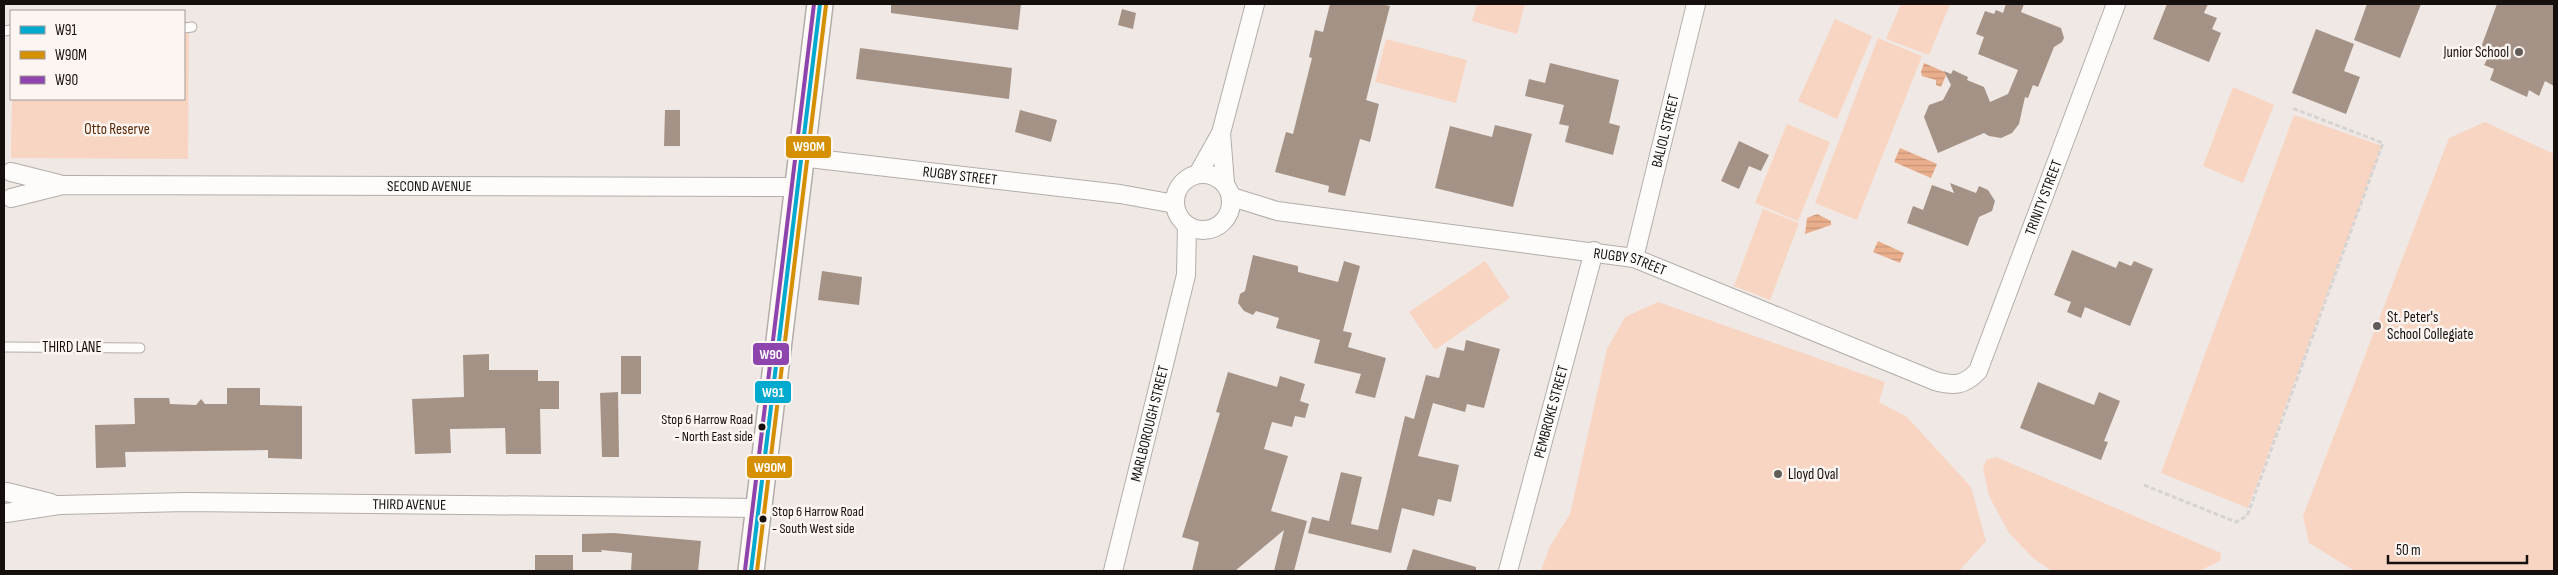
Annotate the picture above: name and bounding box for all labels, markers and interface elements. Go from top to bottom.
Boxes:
legend [10,10,185,100]
text: W91 [55,21,77,40]
place label: Junior School [2442,43,2509,62]
text: W90M [55,46,87,65]
marker: Junior School [2513,46,2525,58]
text: W90 [55,71,78,90]
street label: BALIOL STREET [1647,92,1684,169]
park label: Otto Reserve [84,120,150,139]
line badge: W90M [785,135,832,159]
text: W90M [793,138,825,155]
street label: TRINITY STREET [2021,157,2067,238]
street label: RUGBY STREET [922,162,998,190]
street label: SECOND AVENUE [387,177,472,196]
street label: RUGBY STREET [1592,244,1669,280]
place label: St. Peter's School Collegiate [2387,308,2473,344]
marker: St. Peter's School Collegiate [2371,320,2383,332]
street label: THIRD LANE [42,338,102,357]
line badge: W90 [752,342,790,366]
text: W90 [759,346,783,363]
street label: PEMBROKE STREET [1530,363,1573,460]
street label: MARLBOROUGH STREET [1126,364,1173,484]
line badge: W91 [754,380,792,404]
text: W91 [762,384,784,401]
place label: Stop 6 Harrow Road - North East side [661,411,753,445]
marker: Stop 6 Harrow Road - North East side [757,422,767,432]
line badge: W90M [746,455,793,479]
text: W90M [754,459,786,476]
place label: Lloyd Oval [1788,465,1838,484]
marker: Lloyd Oval [1772,468,1784,480]
street label: THIRD AVENUE [372,495,446,515]
place label: Stop 6 Harrow Road - South West side [772,503,864,537]
marker: Stop 6 Harrow Road - South West side [758,514,768,524]
scale bar [2388,532,2527,564]
text: 50 m [2396,541,2421,560]

